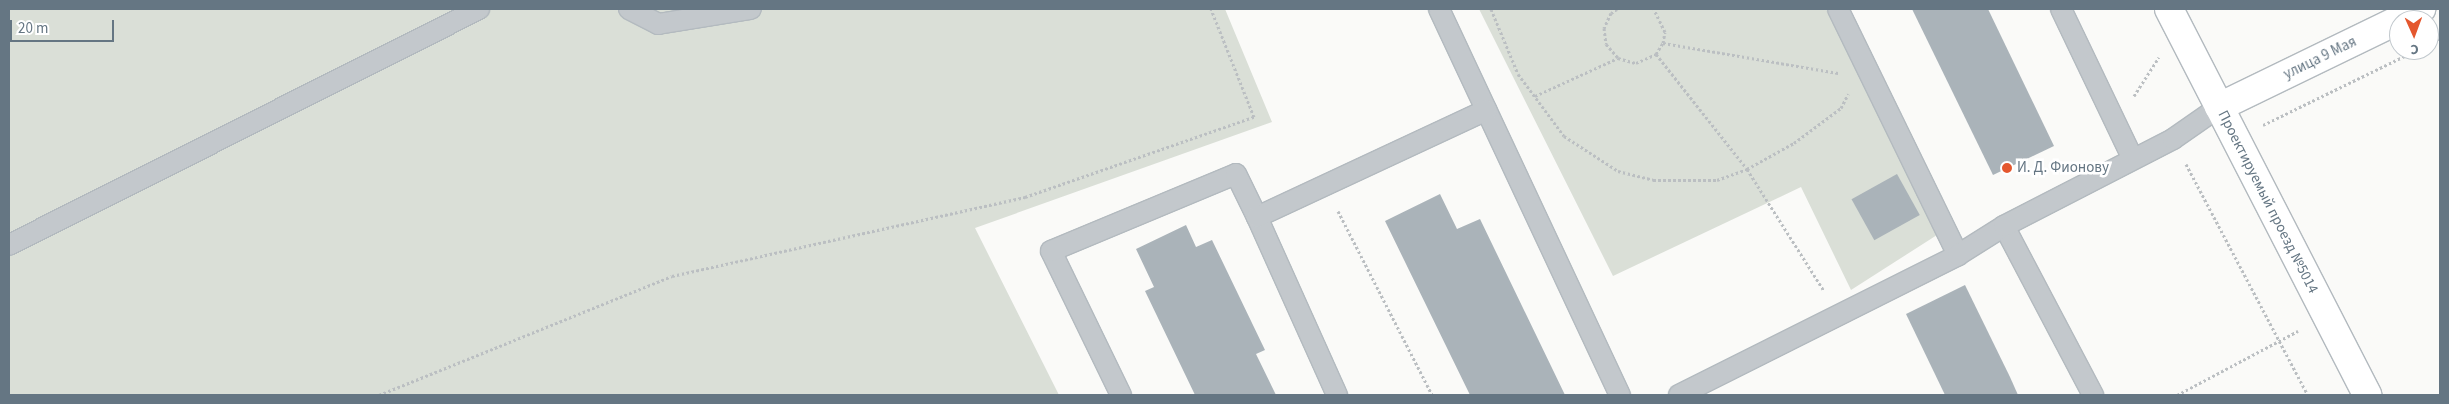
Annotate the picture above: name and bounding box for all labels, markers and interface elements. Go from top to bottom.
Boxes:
scale bar [12,10,116,42]
north arrow [2389,10,2439,60]
text: 20 m [18,18,48,39]
street label: улица 9 Мая [2281,33,2359,83]
text: С [2410,39,2419,59]
street label: Проектируемый проезд №5014 [2214,107,2322,297]
place label: И. Д. Фионову [2017,159,2109,177]
marker: И. Д. Фионову [2001,162,2013,174]

